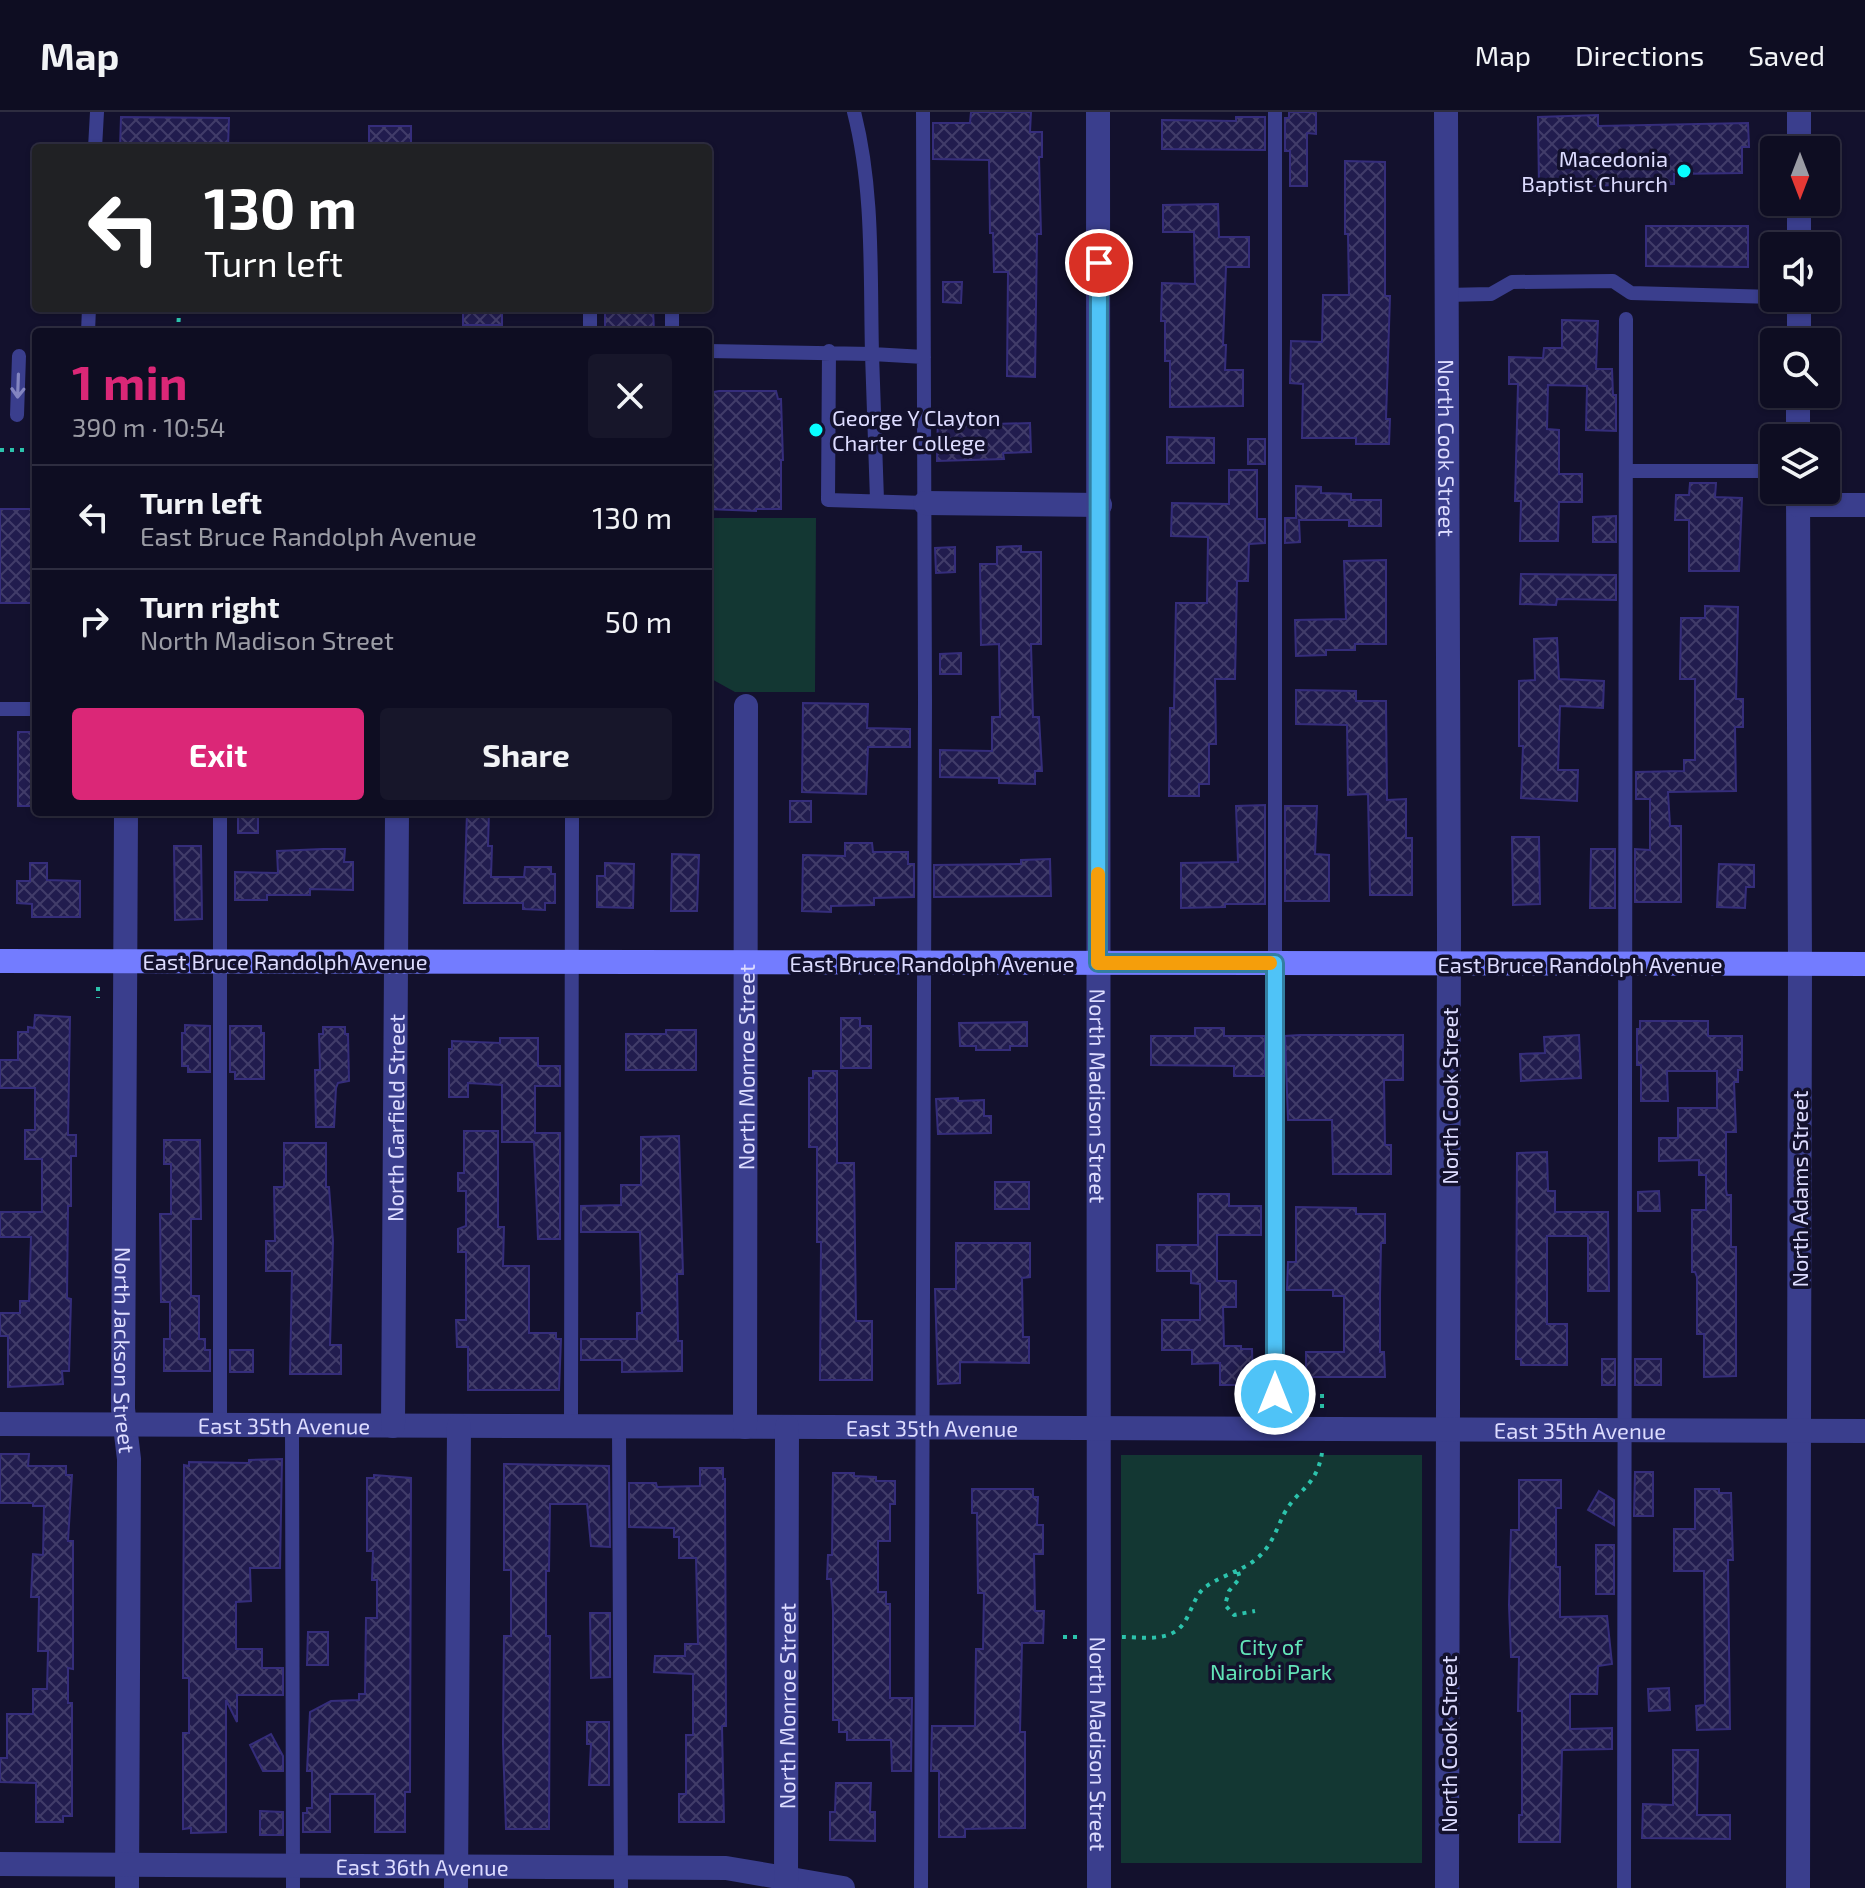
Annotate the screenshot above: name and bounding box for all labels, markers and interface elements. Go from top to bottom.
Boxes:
text: Map [40,32,119,78]
text: Map [1475,38,1531,72]
text: Directions [1575,38,1704,72]
text: Saved [1748,38,1825,72]
north arrow [1760,136,1840,216]
map controls [1760,136,1840,504]
place label: Macedonia Baptist Church [1521,145,1668,196]
marker: Macedonia Baptist Church [1675,162,1693,180]
text: 130 m [204,173,357,240]
icon: left [72,176,176,280]
pin [1065,229,1133,297]
button: sound [1760,232,1840,312]
text: Turn left [204,241,343,284]
icon: arrive [1077,241,1121,285]
button: search [1760,328,1840,408]
text: 1 min [72,352,188,410]
button: close [588,354,672,438]
street label: North Cook Street [1434,359,1461,537]
one-way arrow [10,372,25,399]
place label: George Y Clayton Charter College [832,404,1000,455]
text: 390 m · 10:54 [72,411,225,442]
marker: George Y Clayton Charter College [807,421,825,439]
button: layers [1760,424,1840,504]
text: Turn left [140,484,262,520]
icon: left [72,495,116,539]
text: 130 m [592,499,672,535]
text: East Bruce Randolph Avenue [140,520,477,551]
text: Turn right [140,588,280,624]
icon: right [72,599,116,643]
text: 50 m [605,603,672,639]
text: North Madison Street [140,624,394,655]
button: Exit [72,708,364,800]
button: Share [380,708,672,800]
street label: East Bruce Randolph Avenue [143,948,427,974]
street label: East Bruce Randolph Avenue [790,950,1074,976]
street label: East Bruce Randolph Avenue [1438,951,1722,977]
street label: North Monroe Street [732,964,759,1170]
street label: North Madison Street [1085,989,1112,1203]
street label: North Cook Street [1436,1007,1462,1185]
street label: North Garfield Street [381,1014,409,1222]
street label: North Adams Street [1786,1090,1812,1288]
street label: North Jackson Street [110,1247,141,1455]
position arrow [1233,1352,1317,1436]
street label: East 35th Avenue [198,1412,370,1438]
street label: East 35th Avenue [846,1414,1018,1441]
street label: East 35th Avenue [1494,1417,1666,1443]
street label: North Monroe Street [773,1603,800,1809]
park label: City of Nairobi Park [1210,1633,1332,1684]
street label: North Madison Street [1086,1637,1112,1851]
street label: North Cook Street [1435,1655,1461,1833]
street label: East 36th Avenue [335,1853,509,1880]

